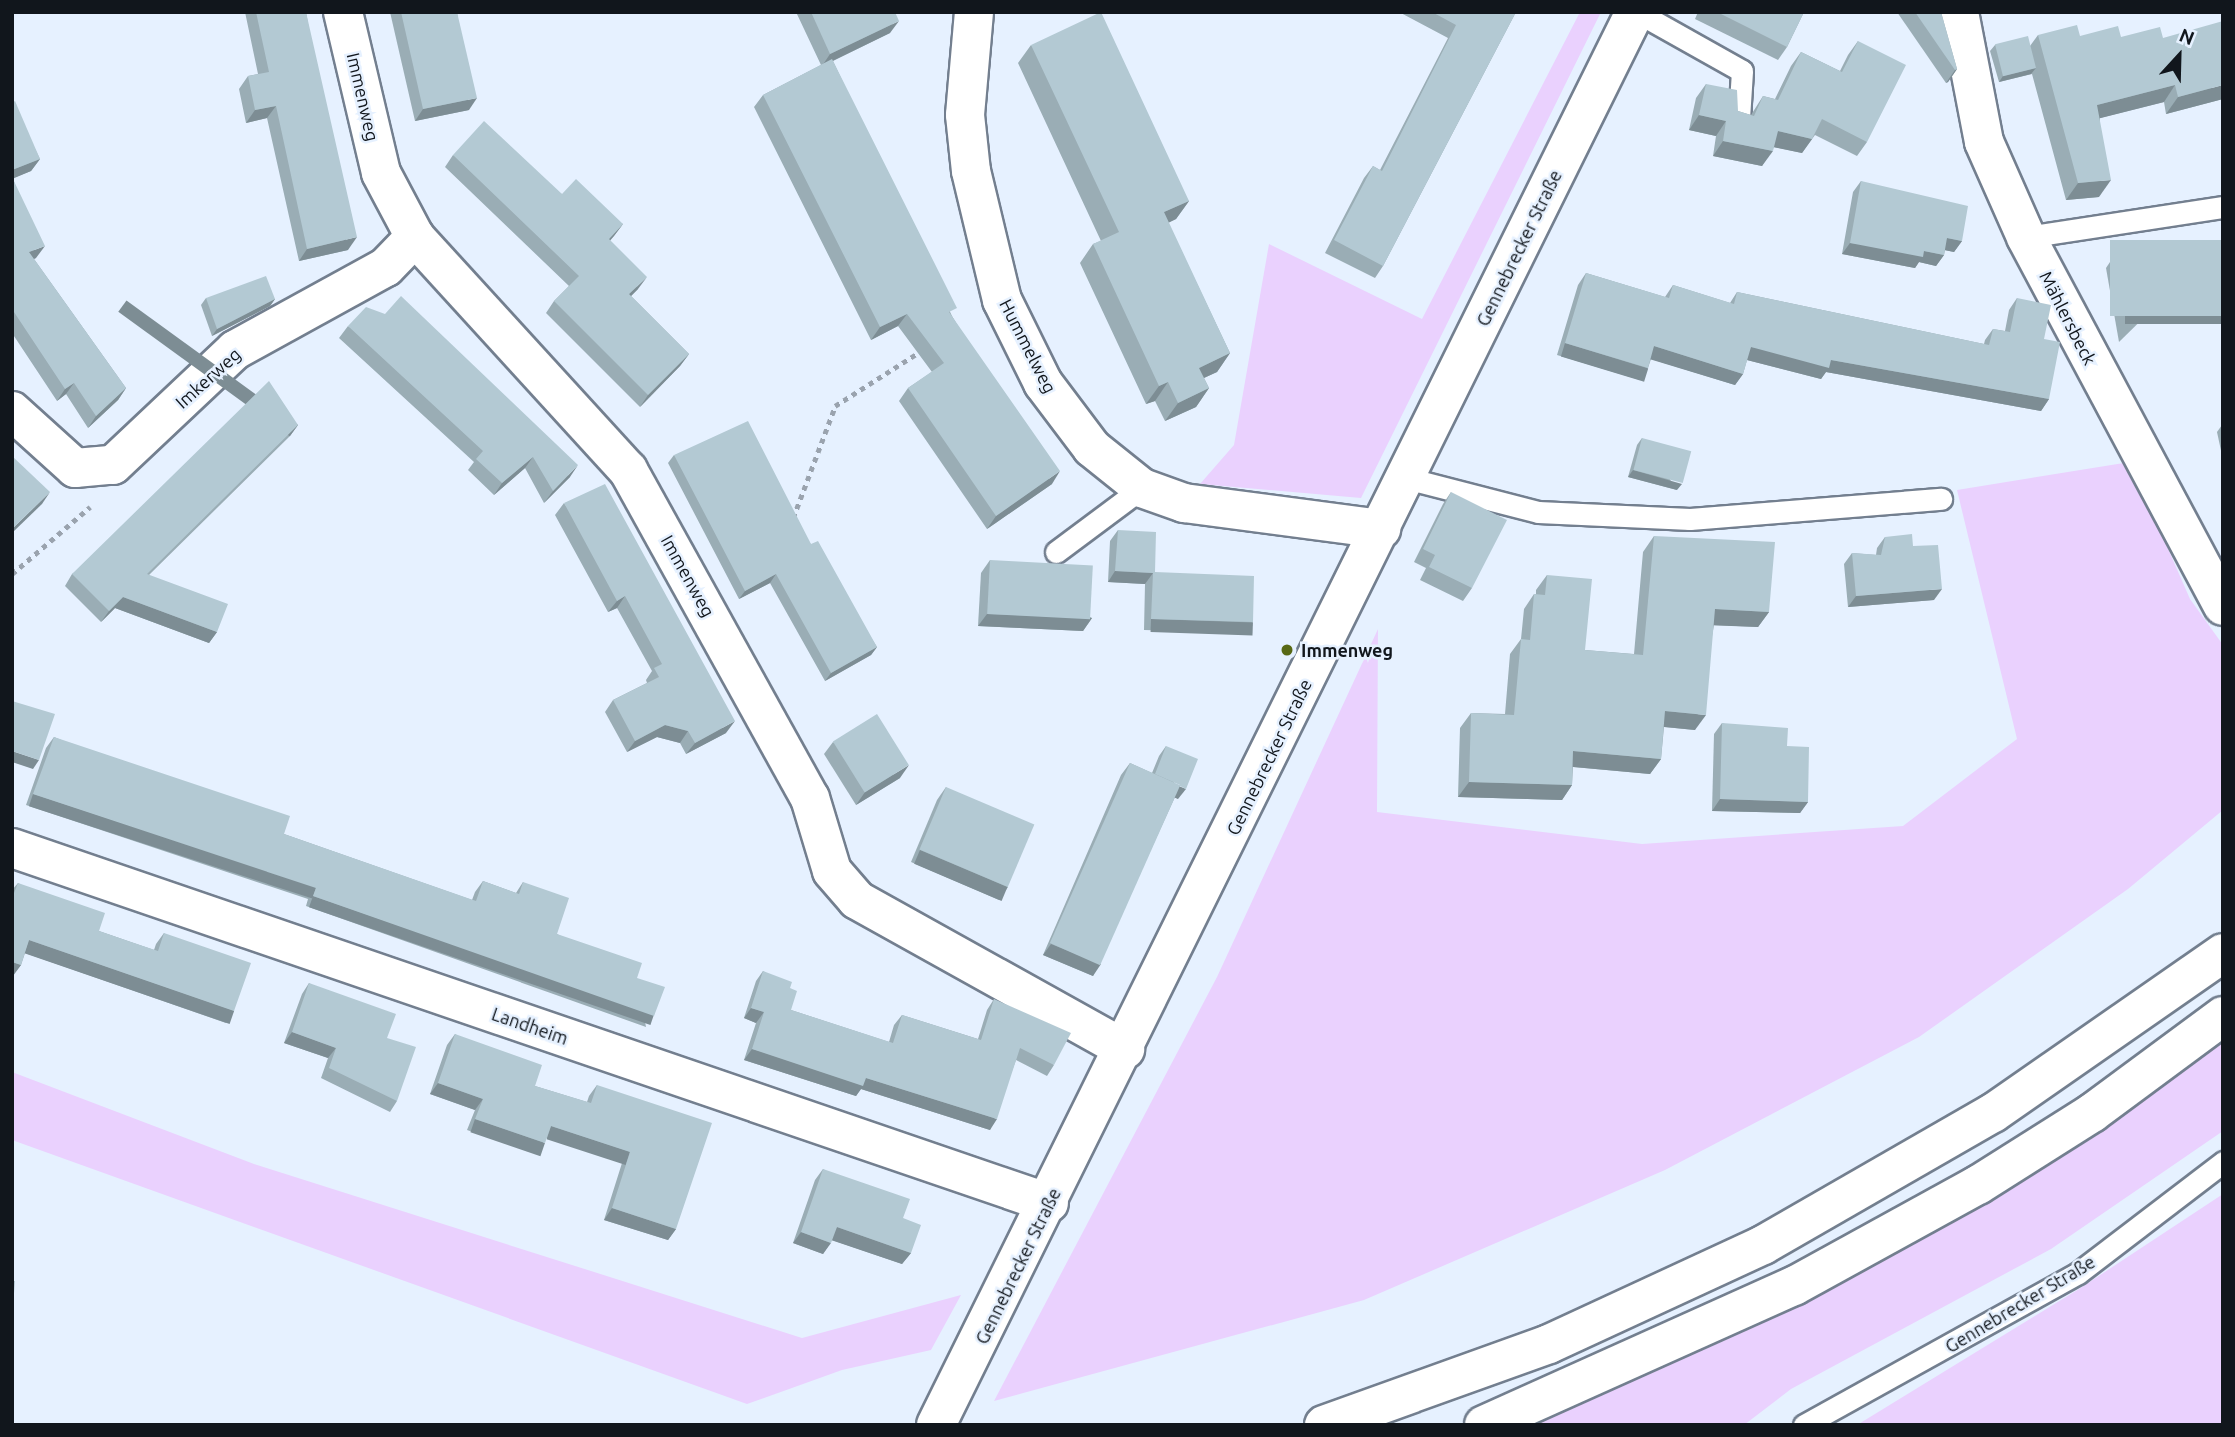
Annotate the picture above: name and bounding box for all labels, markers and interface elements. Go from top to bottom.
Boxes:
north arrow [2144,21,2214,91]
text: N [2176,24,2198,49]
street label: Immenweg [342,51,384,143]
street label: Gennebrecker Straße [1472,166,1566,330]
street label: Mählersbeck [2035,267,2101,369]
street label: Hummelweg [995,295,1061,397]
street label: Imkerweg [171,343,245,413]
street label: Immenweg [657,531,719,621]
place label: Immenweg [1301,639,1393,661]
marker: Immenweg [1279,642,1295,658]
street label: Gennebrecker Straße [1222,675,1316,839]
street label: Landheim [489,1003,571,1049]
street label: Gennebrecker Straße [971,1184,1065,1348]
street label: Gennebrecker Straße [1941,1251,2099,1357]

